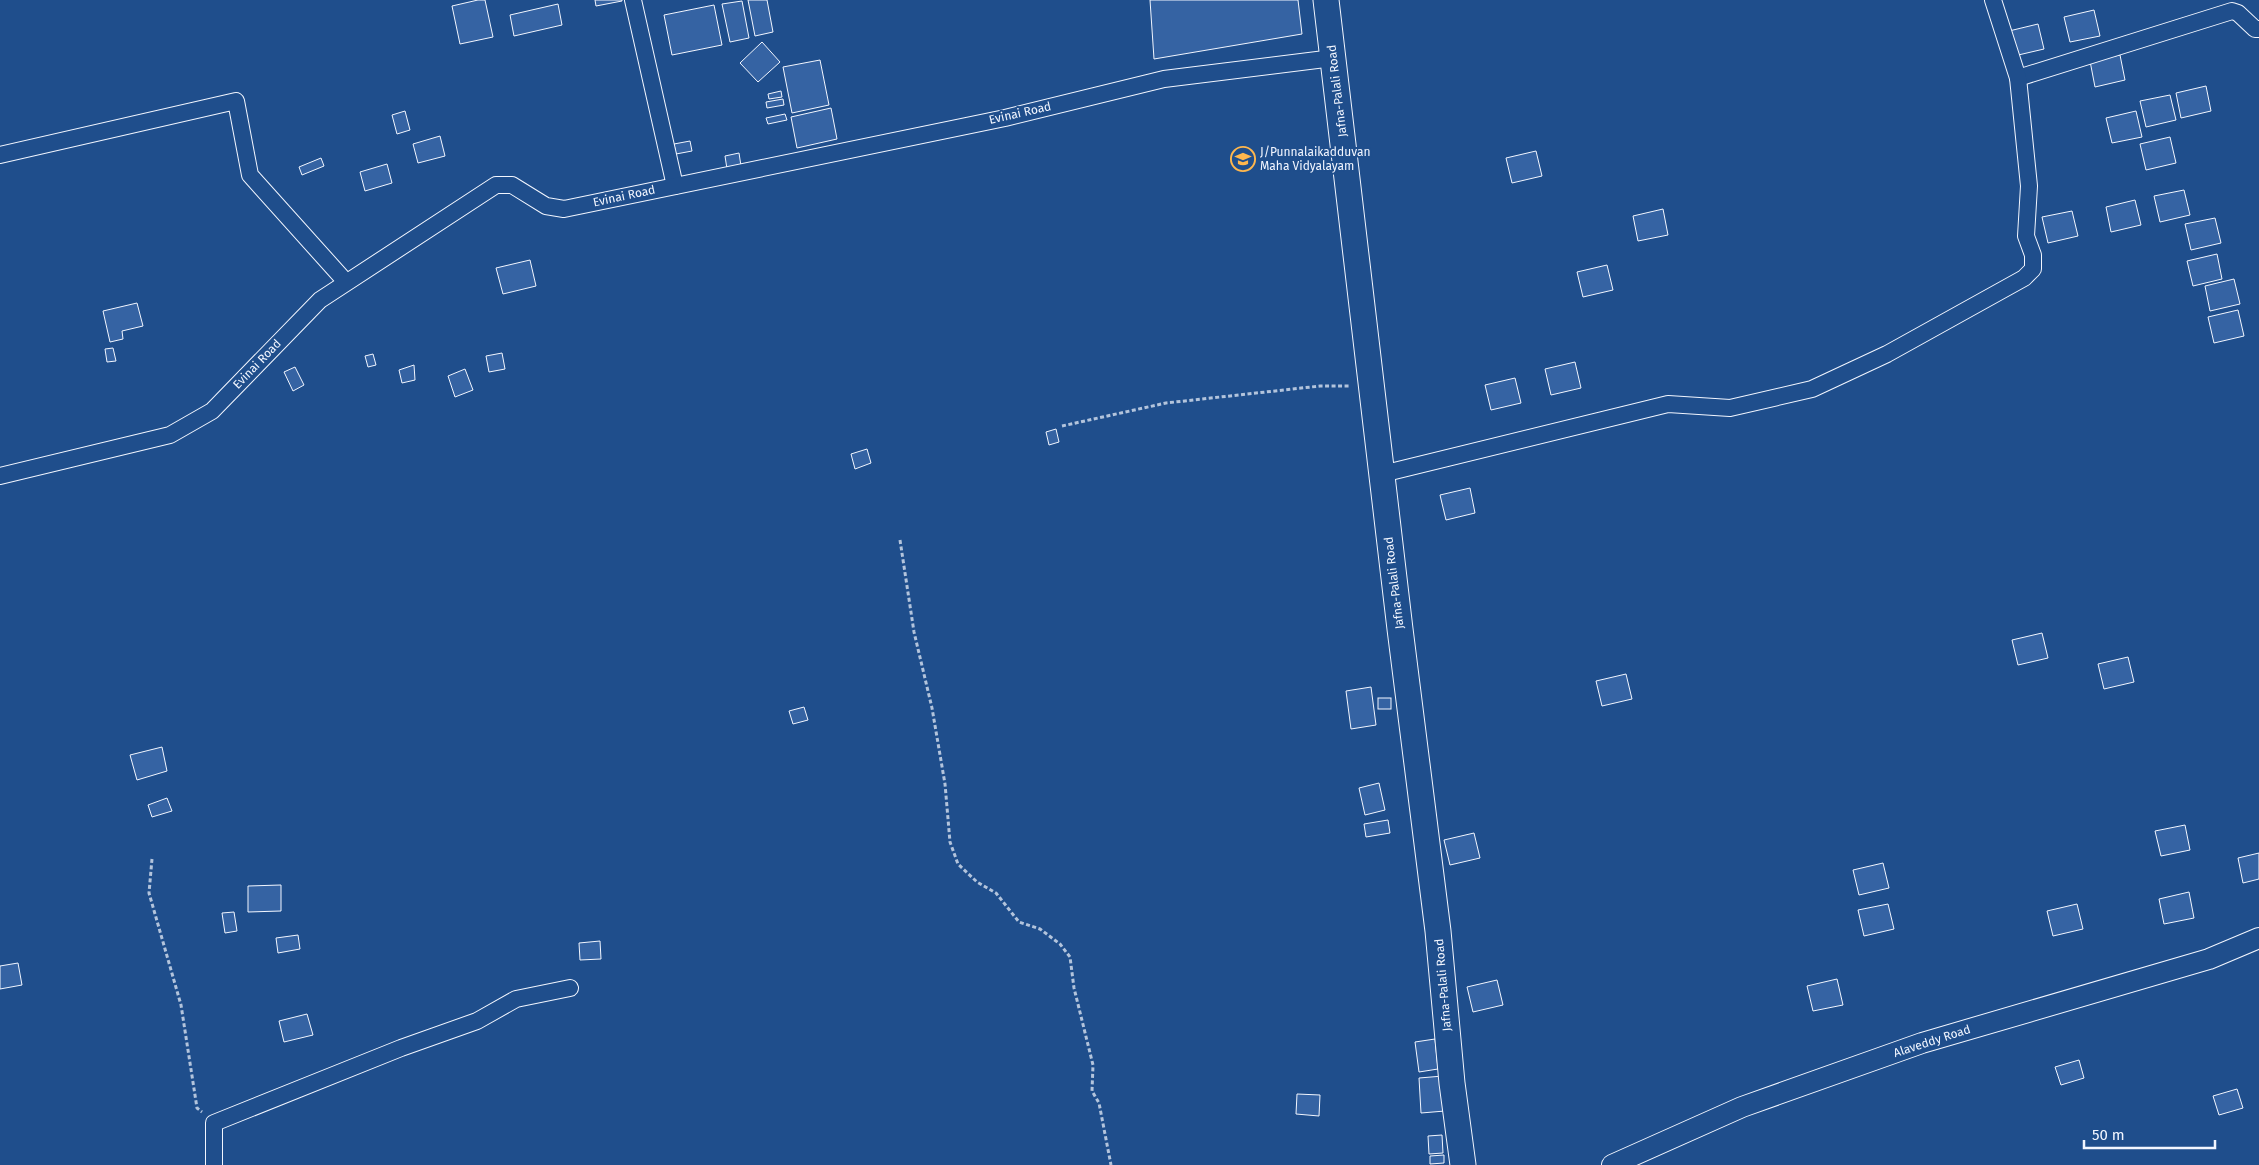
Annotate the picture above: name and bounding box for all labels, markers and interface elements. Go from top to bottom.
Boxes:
street label: Jafna-Palali Road [1324,44,1350,138]
street label: Evinai Road [988,99,1052,127]
place label: J/Punnalaikadduvan Maha Vidyalayam [1260,145,1370,173]
school or university icon: J/Punnalaikadduvan Maha Vidyalayam [1230,146,1256,172]
street label: Evinai Road [592,183,656,209]
street label: Evinai Road [230,336,284,392]
street label: Jafna-Palali Road [1381,536,1407,630]
street label: Jafna-Palali Road [1432,938,1454,1032]
street label: Alaveddy Road [1892,1022,1972,1060]
scale bar [2084,1118,2215,1150]
text: 50 m [2092,1126,2125,1144]

